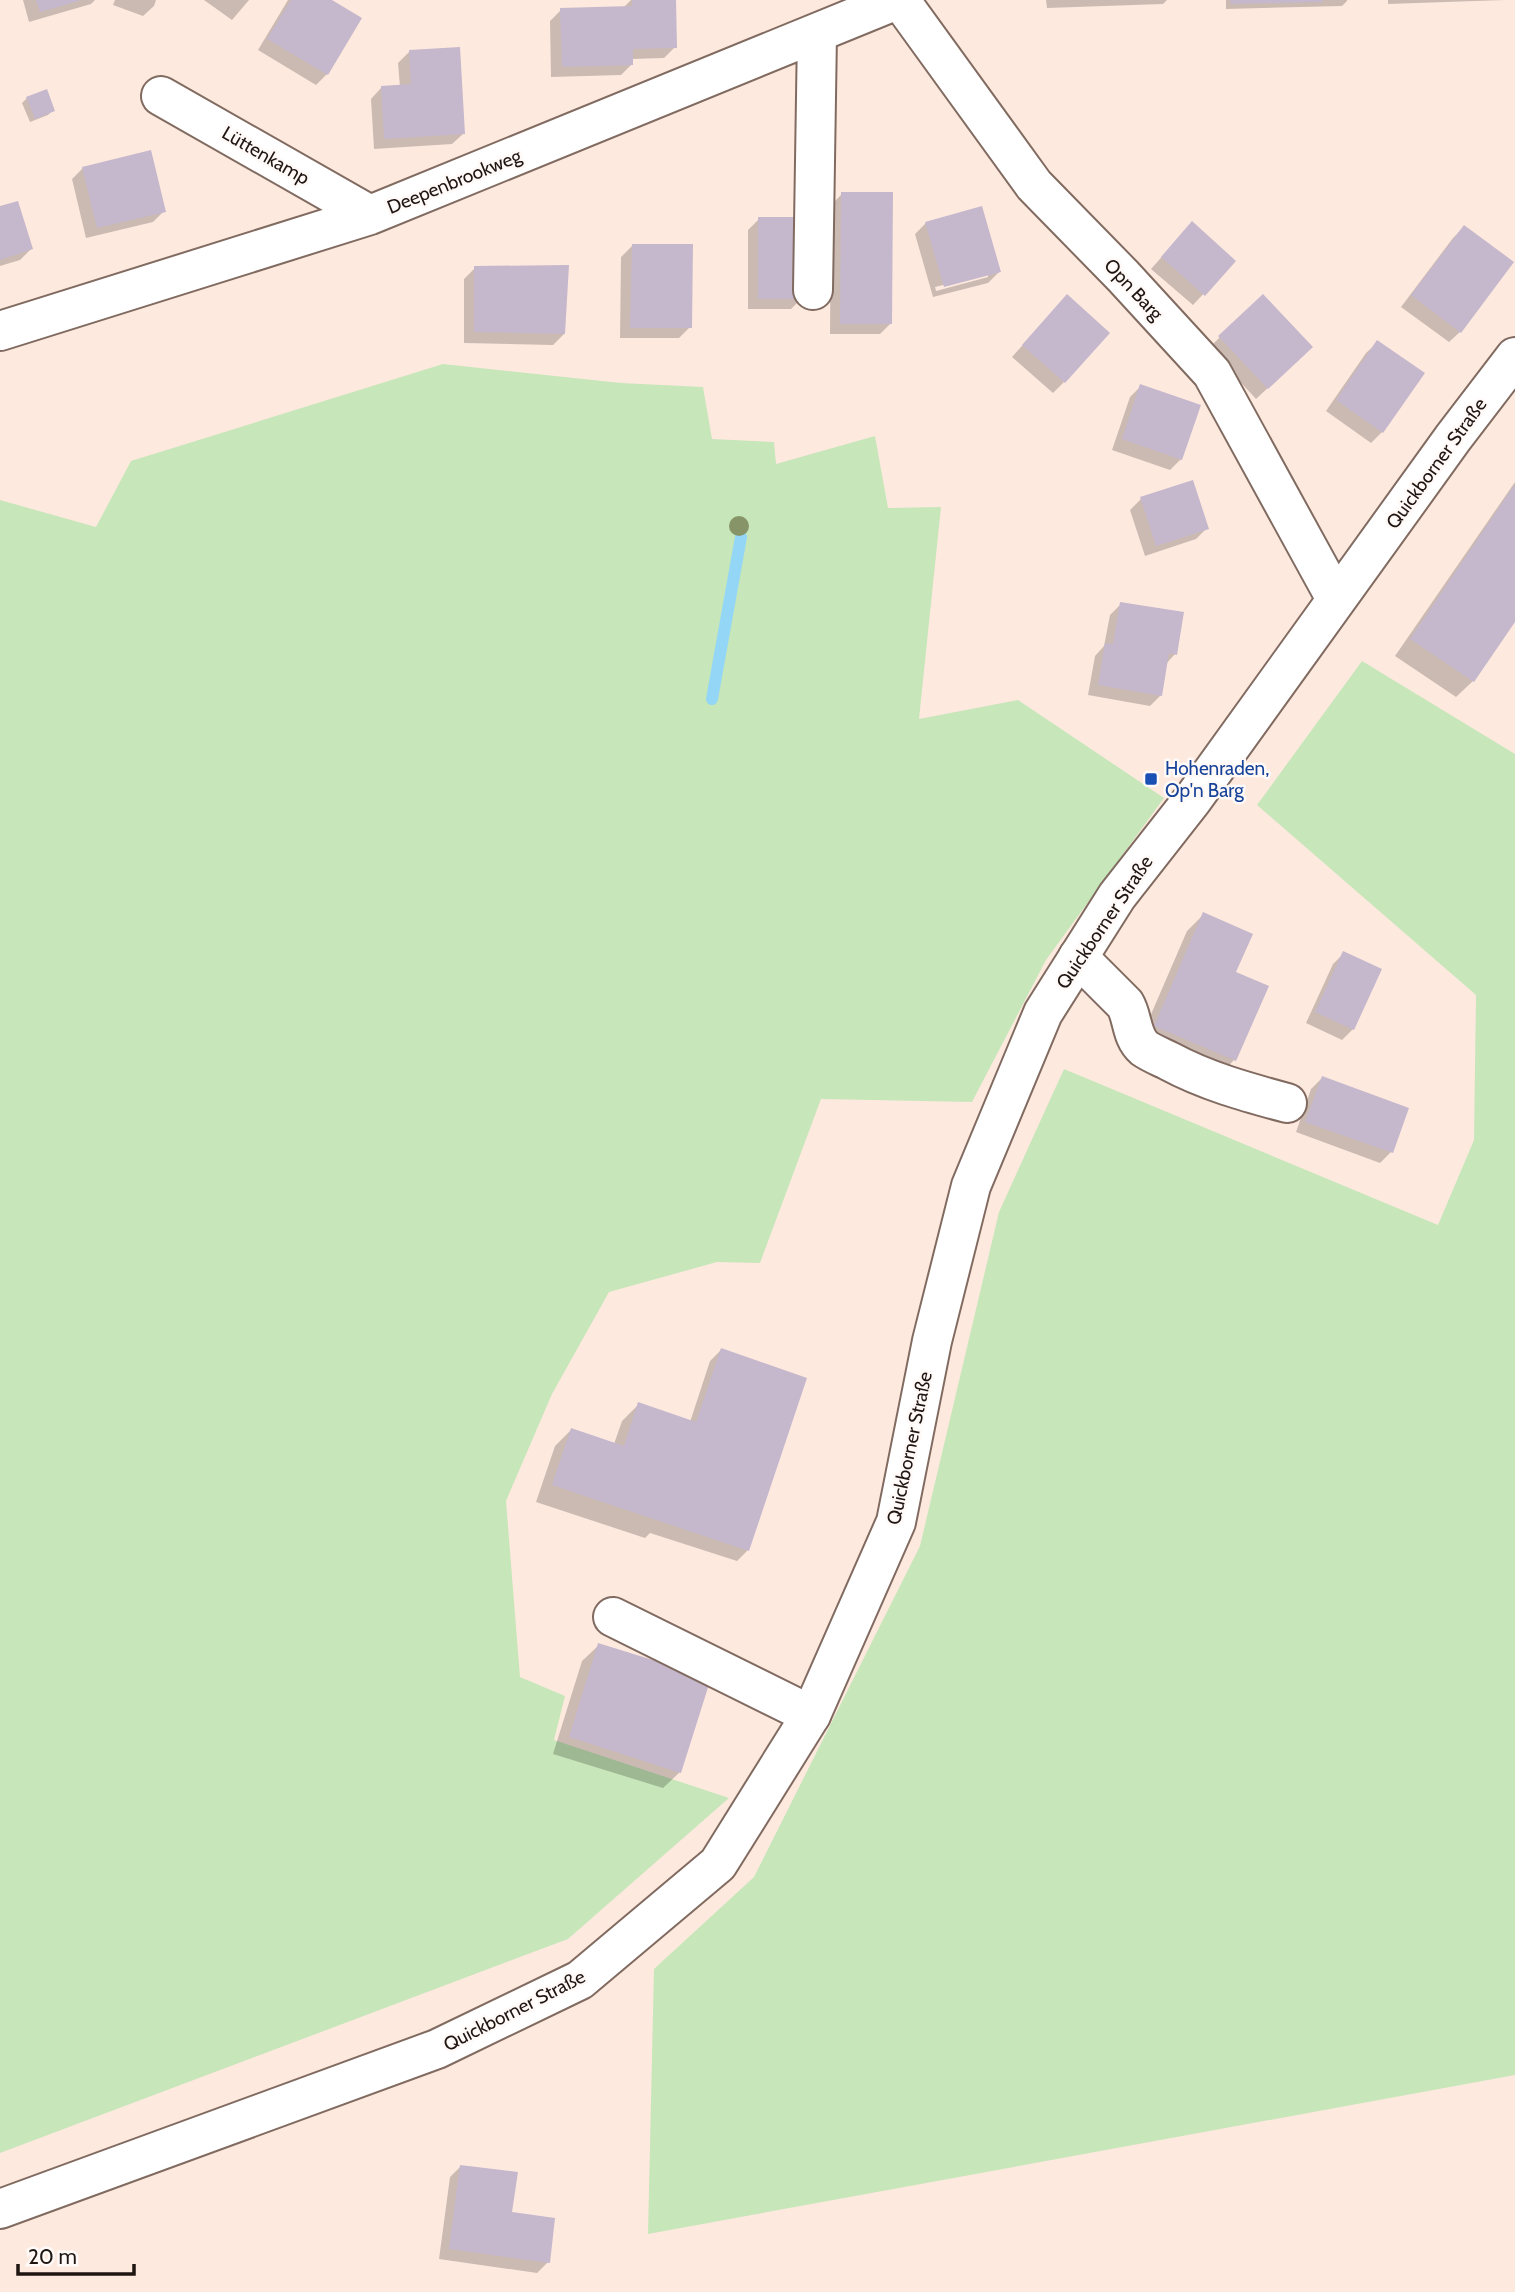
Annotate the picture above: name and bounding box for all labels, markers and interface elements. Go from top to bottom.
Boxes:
street label: Lüttenkamp [218,121,314,190]
street label: Deepenbrookweg [384,144,525,219]
street label: Opn Barg [1099,254,1168,325]
street label: Quickborner Straße [1381,393,1492,533]
place label: Hohenraden, Op'n Barg [1165,757,1269,802]
marker: Hohenraden, Op'n Barg [1143,771,1159,787]
street label: Quickborner Straße [1051,851,1158,993]
street label: Quickborner Straße [882,1369,937,1527]
street label: Quickborner Straße [439,1965,589,2056]
scale bar [18,2232,133,2276]
text: 20 m [28,2244,77,2269]

